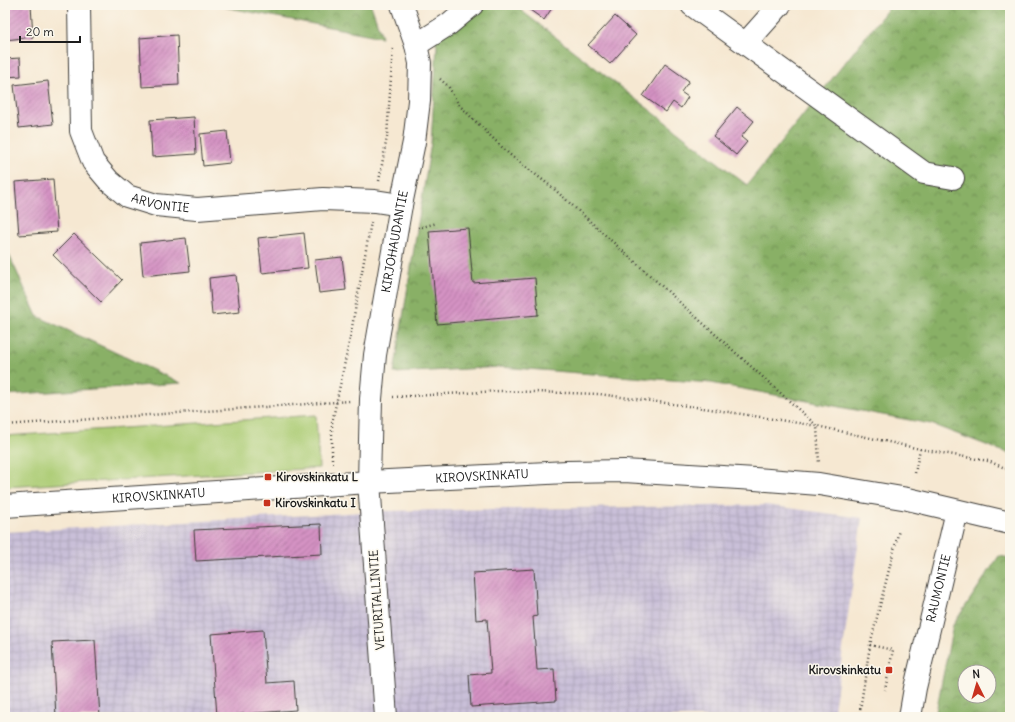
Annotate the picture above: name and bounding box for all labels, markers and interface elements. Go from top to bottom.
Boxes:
scale bar [20,18,80,44]
text: 20 m [26,24,54,39]
street label: KIRJOHAUDANTIE [378,189,411,294]
street label: ARVONTIE [130,190,190,215]
street label: KIROVSKINKATU [435,466,529,486]
place label: Kirovskinkatu L [276,469,358,484]
marker: Kirovskinkatu L [263,472,273,482]
street label: KIROVSKINKATU [111,485,206,506]
place label: Kirovskinkatu I [275,495,356,510]
marker: Kirovskinkatu I [262,498,272,508]
street label: VETURITALLINTIE [366,549,387,651]
street label: RAUMONTIE [923,553,954,624]
place label: Kirovskinkatu [808,662,881,677]
north arrow [957,664,997,704]
marker: Kirovskinkatu [884,665,894,675]
text: N [972,667,981,681]

